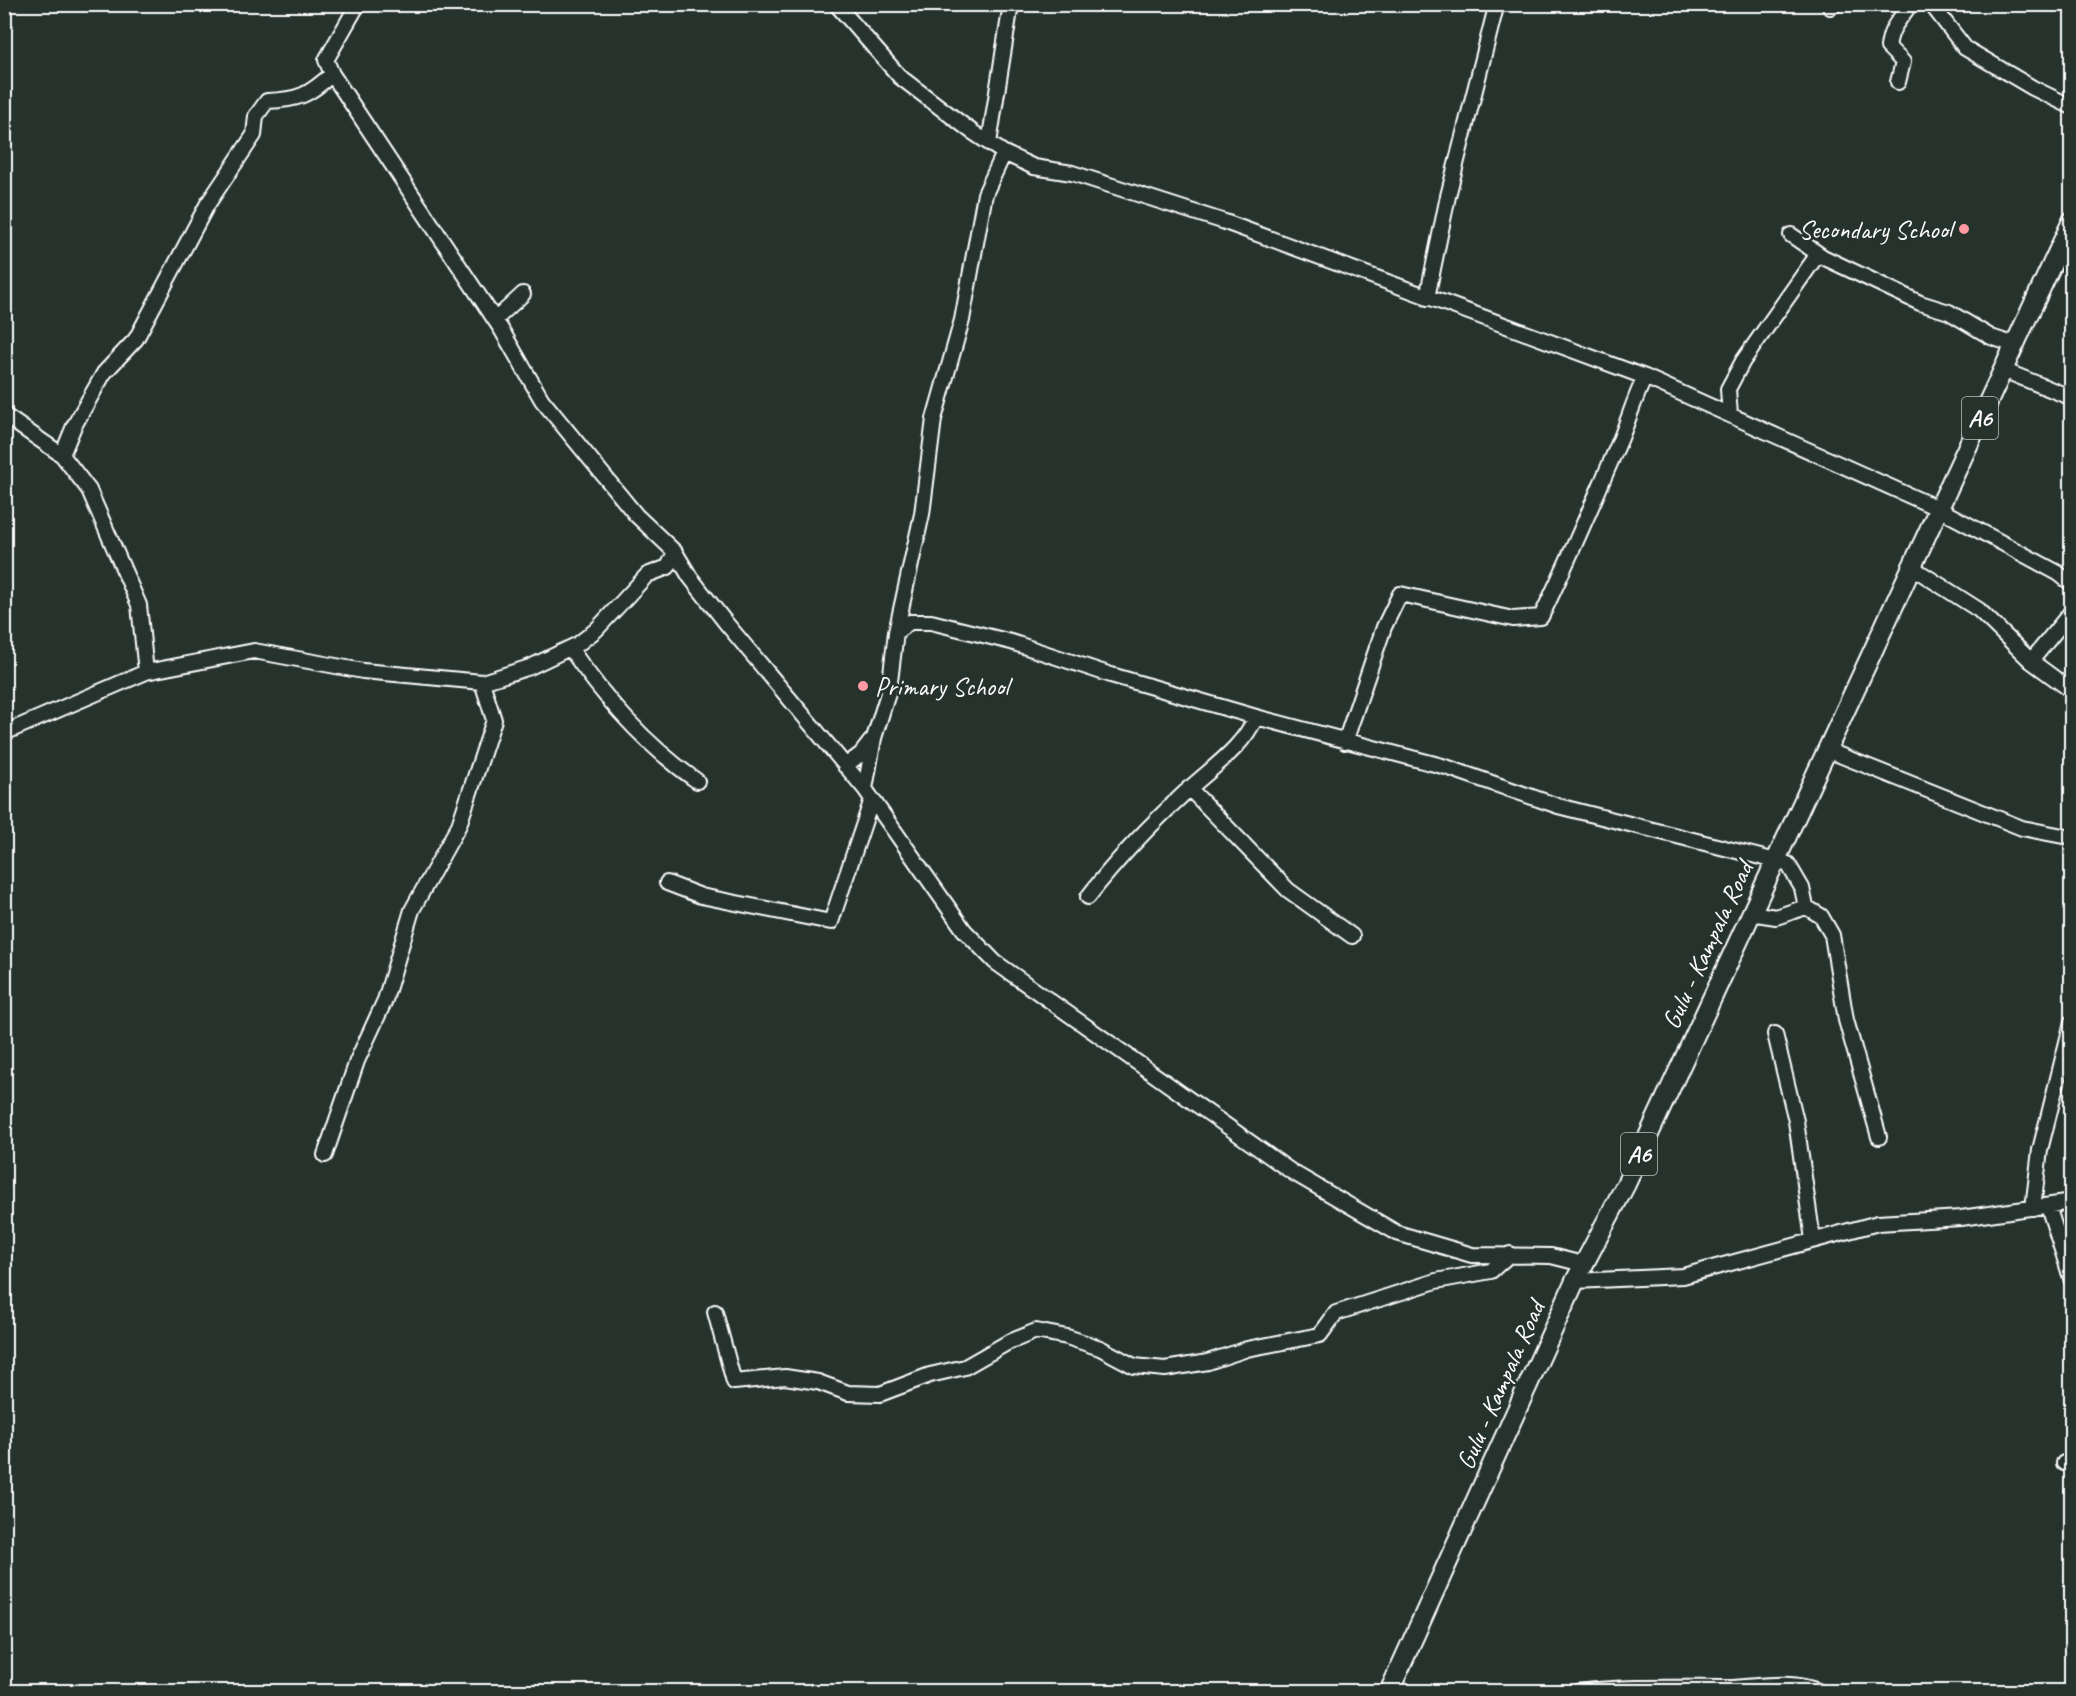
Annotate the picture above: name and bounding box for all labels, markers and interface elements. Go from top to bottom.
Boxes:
place label: Secondary School [1799,213,1957,246]
marker: Secondary School [1957,222,1971,236]
road number: A6 [1962,397,1998,439]
place label: Primary School [875,670,1013,703]
marker: Primary School [856,679,870,693]
street label: Gulu - Kampala Road [1654,853,1762,1034]
road number: A6 [1621,1133,1657,1175]
street label: Gulu - Kampala Road [1449,1293,1554,1474]

